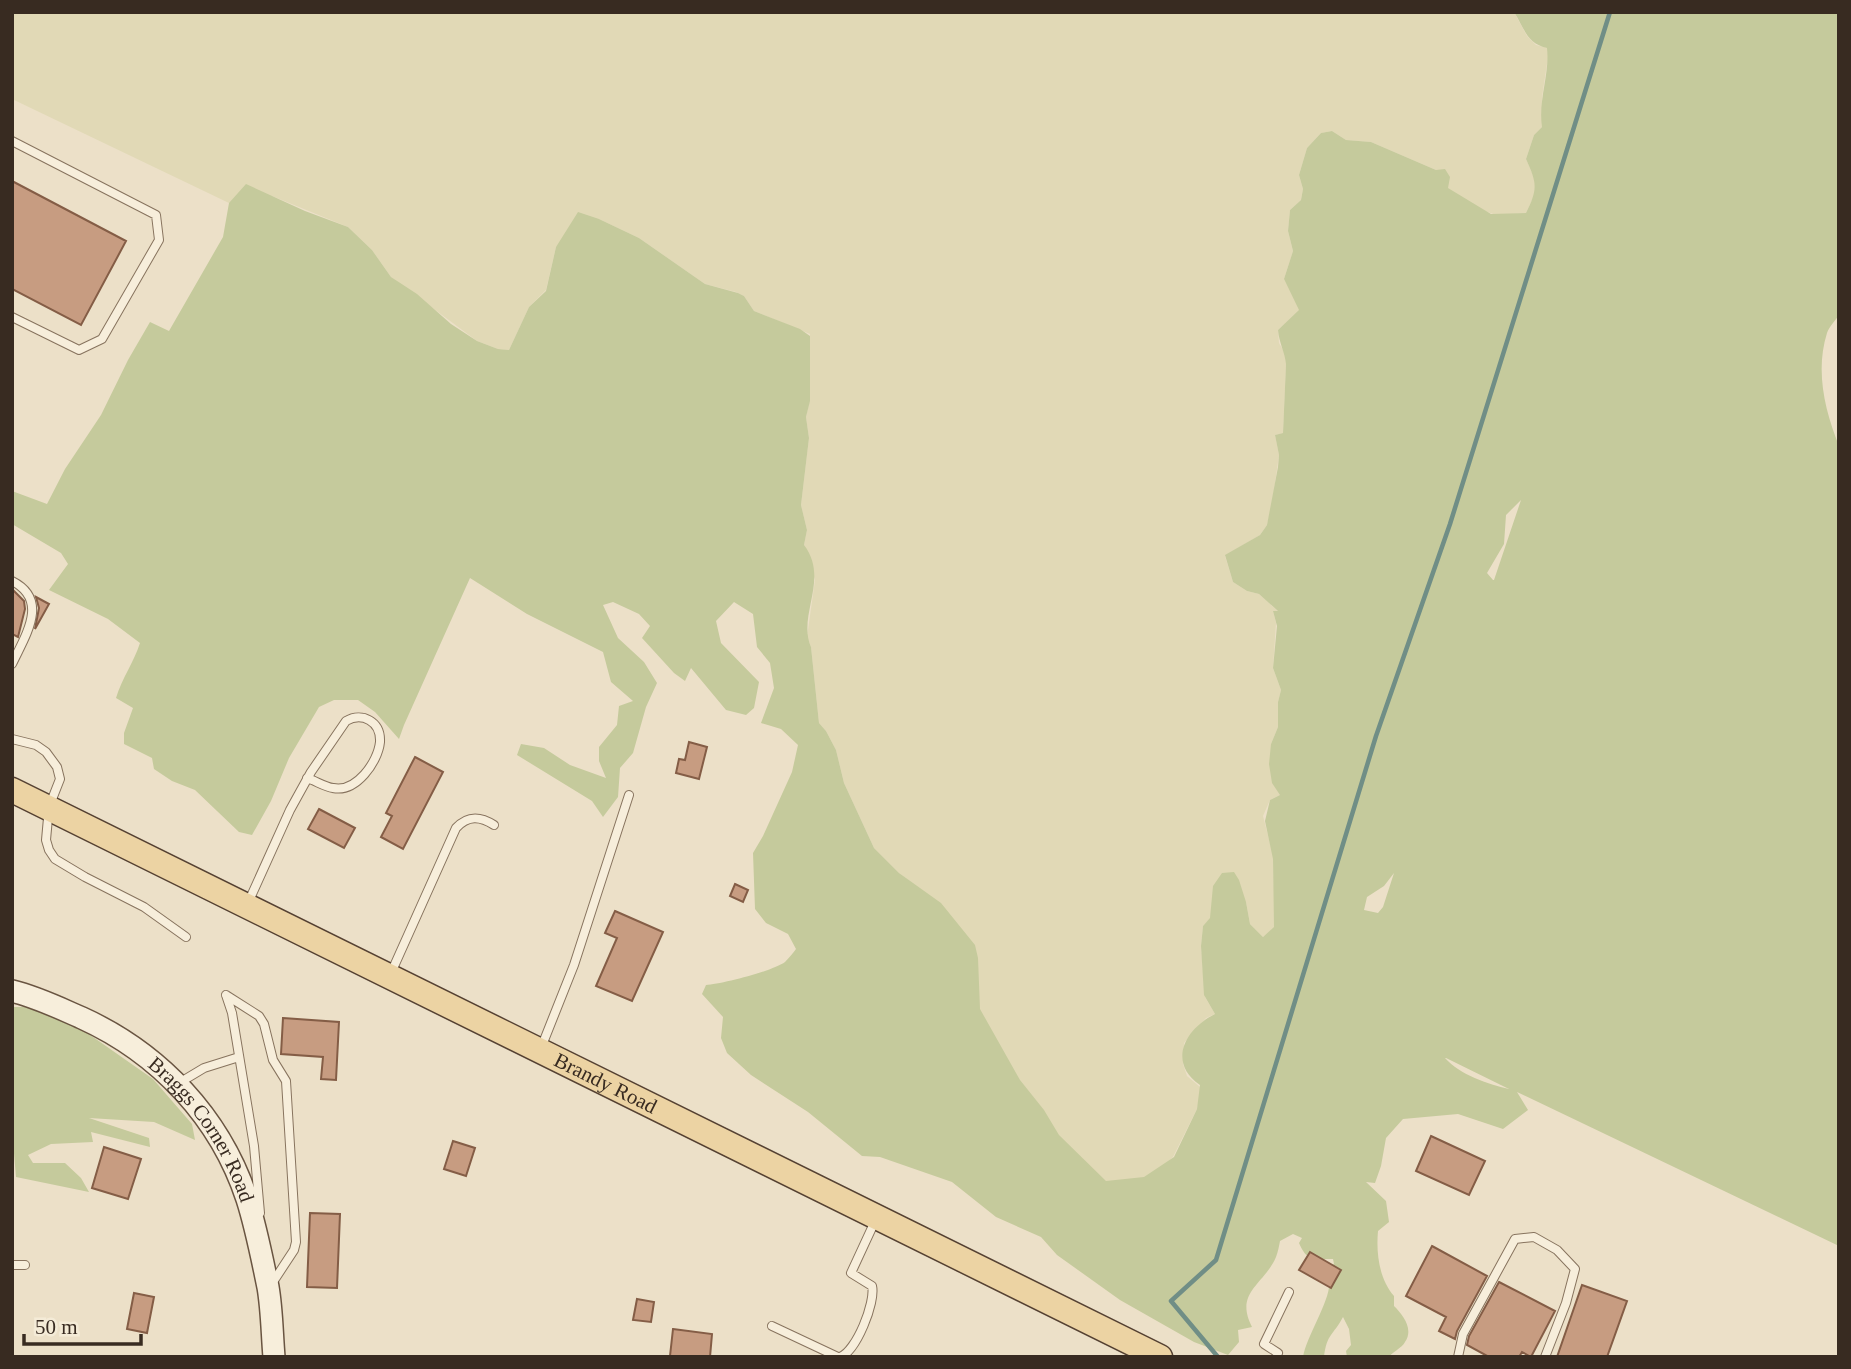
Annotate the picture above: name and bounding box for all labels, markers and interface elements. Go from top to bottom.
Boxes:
street label: Brandy Road [550,1048,661,1119]
street label: Braggs Corner Road [143,1052,259,1205]
scale bar [24,1302,142,1346]
text: 50 m [35,1315,78,1339]

